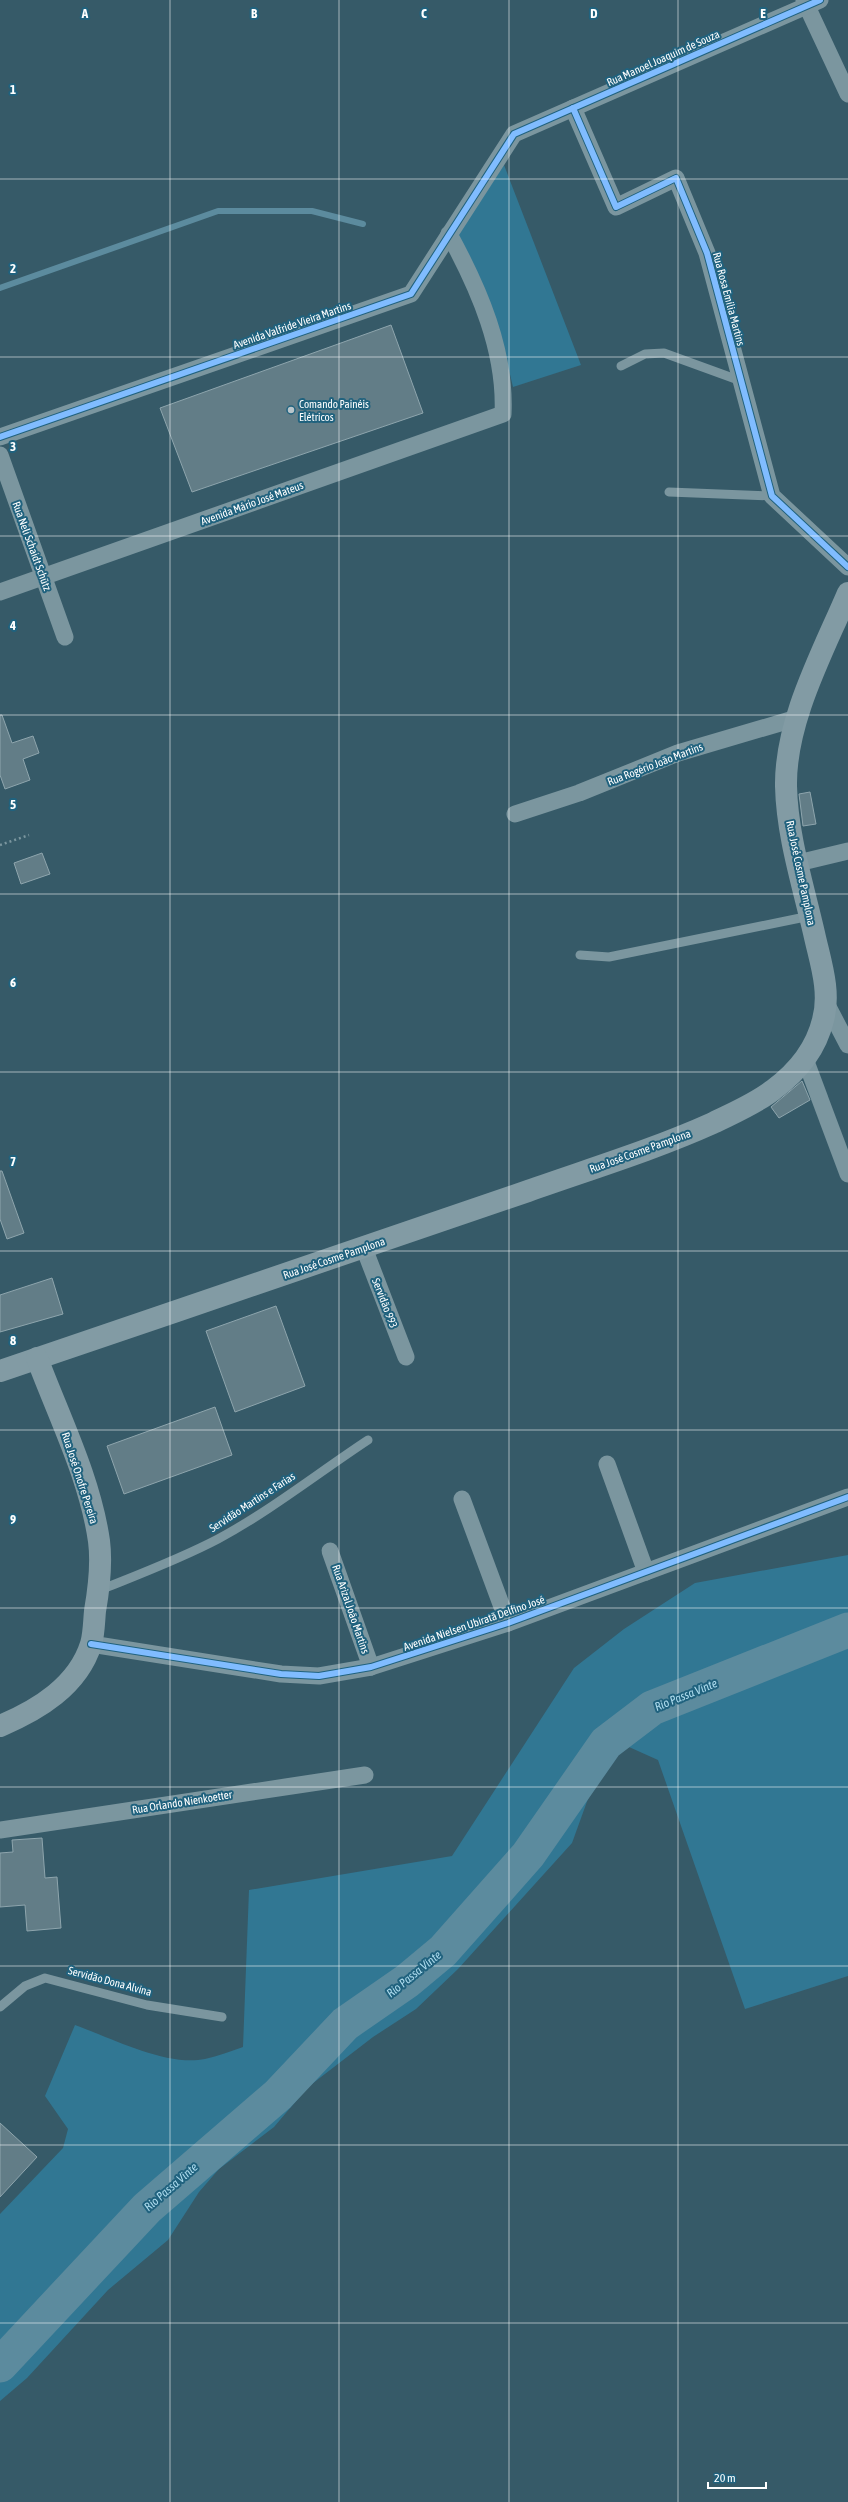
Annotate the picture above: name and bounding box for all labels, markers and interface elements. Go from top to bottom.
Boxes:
text: A [81,6,89,21]
text: B [251,6,258,21]
text: C [421,6,427,21]
text: D [590,6,598,21]
text: E [760,6,766,21]
street label: Rua Manoel Joaquim de Souza [605,28,721,88]
text: 1 [10,82,16,97]
street label: Rua Rosa Emília Martins [711,251,747,347]
text: 2 [10,261,16,276]
street label: Avenida Valfride Vieira Martins [232,299,353,351]
place label: Comando Painéis Elétricos [299,398,369,423]
marker: Comando Painéis Elétricos [286,405,296,415]
text: 3 [10,439,16,454]
street label: Avenida Mário José Mateus [199,479,305,527]
street label: Rua Neli Schaidt Schütz [10,500,54,592]
text: 4 [9,618,16,633]
street label: Rua Rogério João Martins [606,740,704,788]
text: 5 [10,797,16,812]
street label: Rua José Cosme Pamplona [784,820,818,926]
text: 6 [10,975,16,990]
street label: Rua José Cosme Pamplona [588,1127,692,1175]
text: 7 [10,1154,16,1169]
street label: Rua José Cosme Pamplona [282,1235,386,1281]
street label: Servidão 993 [370,1276,400,1330]
text: 8 [10,1333,16,1348]
street label: Rua José Onofre Pereira [60,1431,100,1525]
street label: Servidão Martins e Farias [207,1470,297,1534]
text: 9 [10,1512,16,1527]
street label: Rua Arizal João Martins [330,1563,372,1655]
street label: Avenida Nielsen Ubiratã Delfino José [402,1593,546,1653]
water label: Rio Passa Vinte [653,1676,720,1714]
street label: Rua Orlando Nienkoetter [131,1788,234,1816]
water label: Rio Passa Vinte [384,1947,445,2000]
street label: Servidão Dona Alvina [67,1964,153,1998]
water label: Rio Passa Vinte [141,2160,201,2214]
scale bar [708,2464,766,2490]
text: 20 m [714,2471,736,2485]

